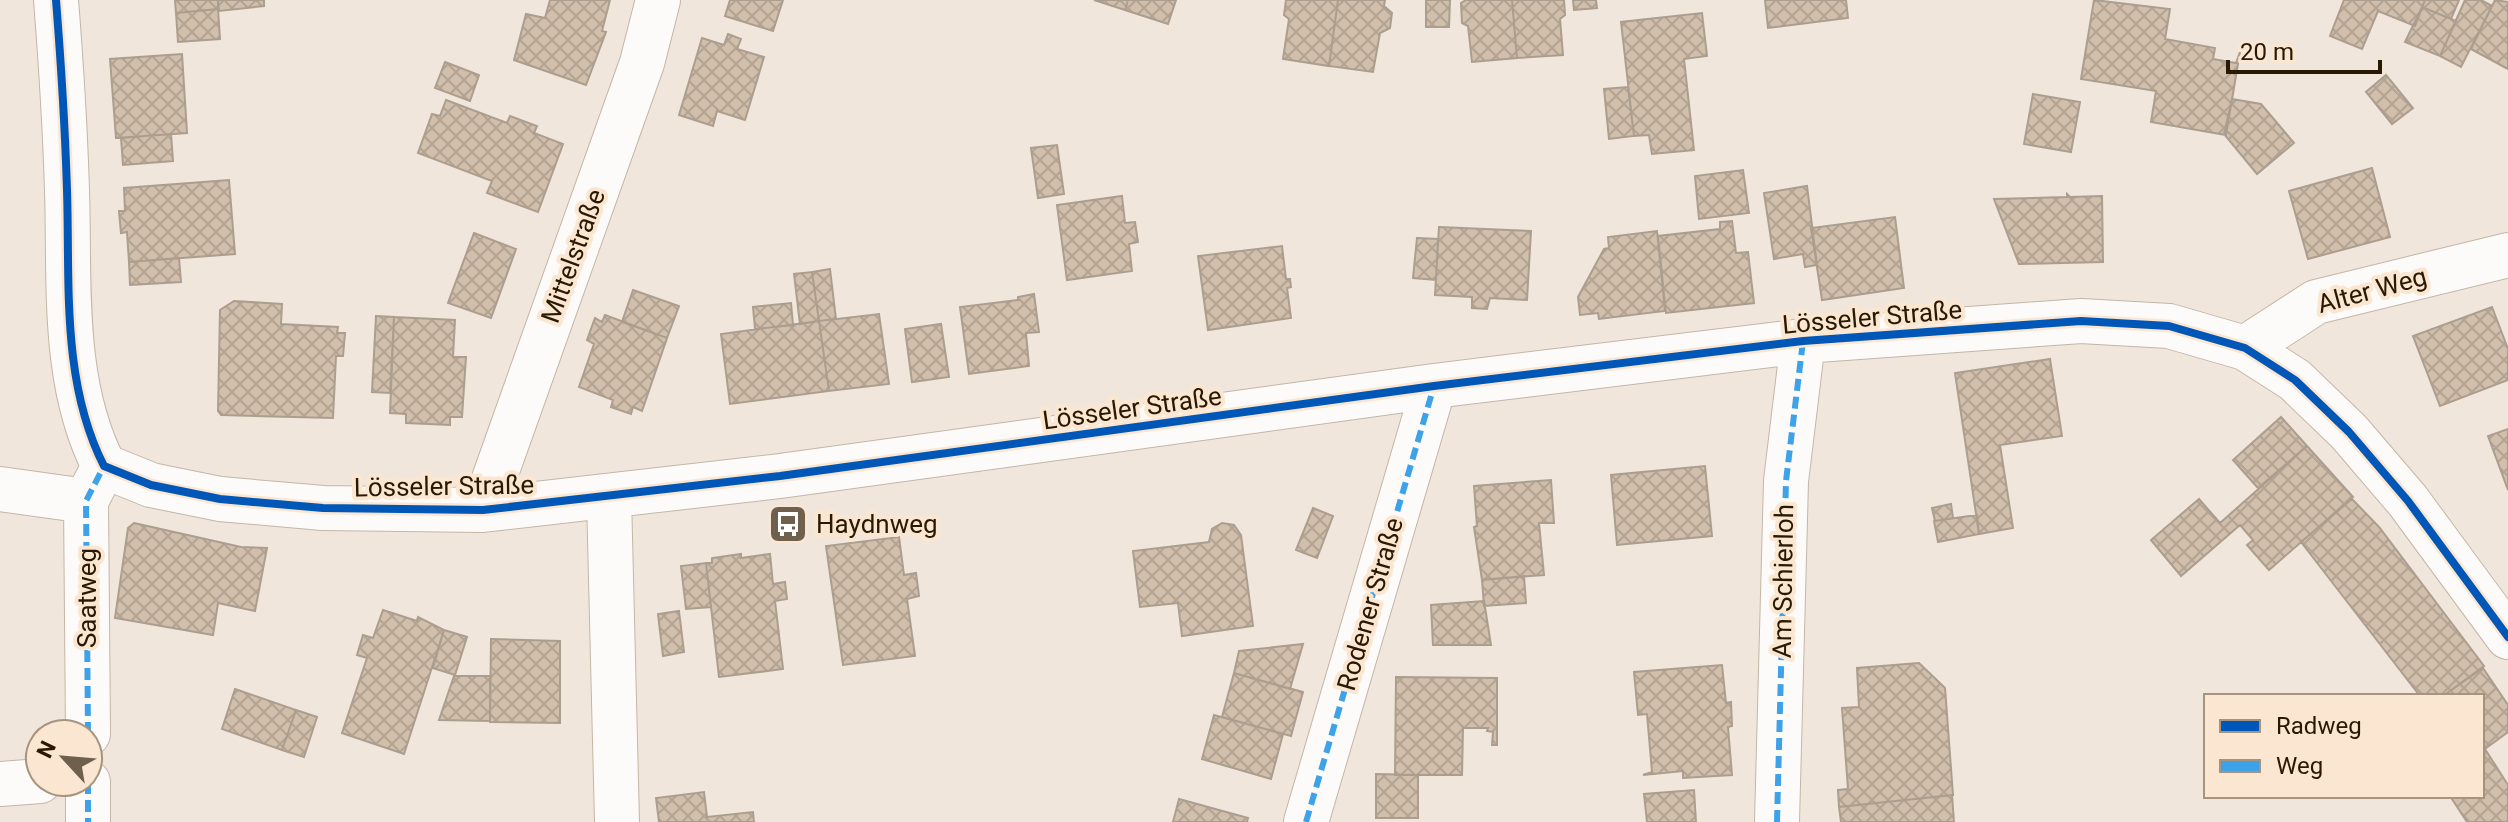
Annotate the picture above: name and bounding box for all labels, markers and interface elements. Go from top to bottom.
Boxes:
scale bar [2228,24,2380,74]
text: 20 m [2240,38,2294,66]
street label: Mittelstraße [535,185,611,327]
street label: Alter Weg [2314,261,2430,319]
street label: Lösseler Straße [1781,294,1963,340]
street label: Lösseler Straße [1041,381,1223,435]
street label: Lösseler Straße [354,469,534,503]
bus stop icon: Haydnweg [767,503,809,545]
street label: Am Schierloh [1767,504,1799,658]
place label: Haydnweg [816,509,938,539]
street label: Rodener Straße [1331,514,1409,694]
street label: Saatweg [72,548,102,648]
legend [2204,694,2484,798]
text: Radweg [2276,712,2362,740]
north arrow [24,718,104,798]
text: N [32,737,61,762]
text: Weg [2276,752,2323,780]

